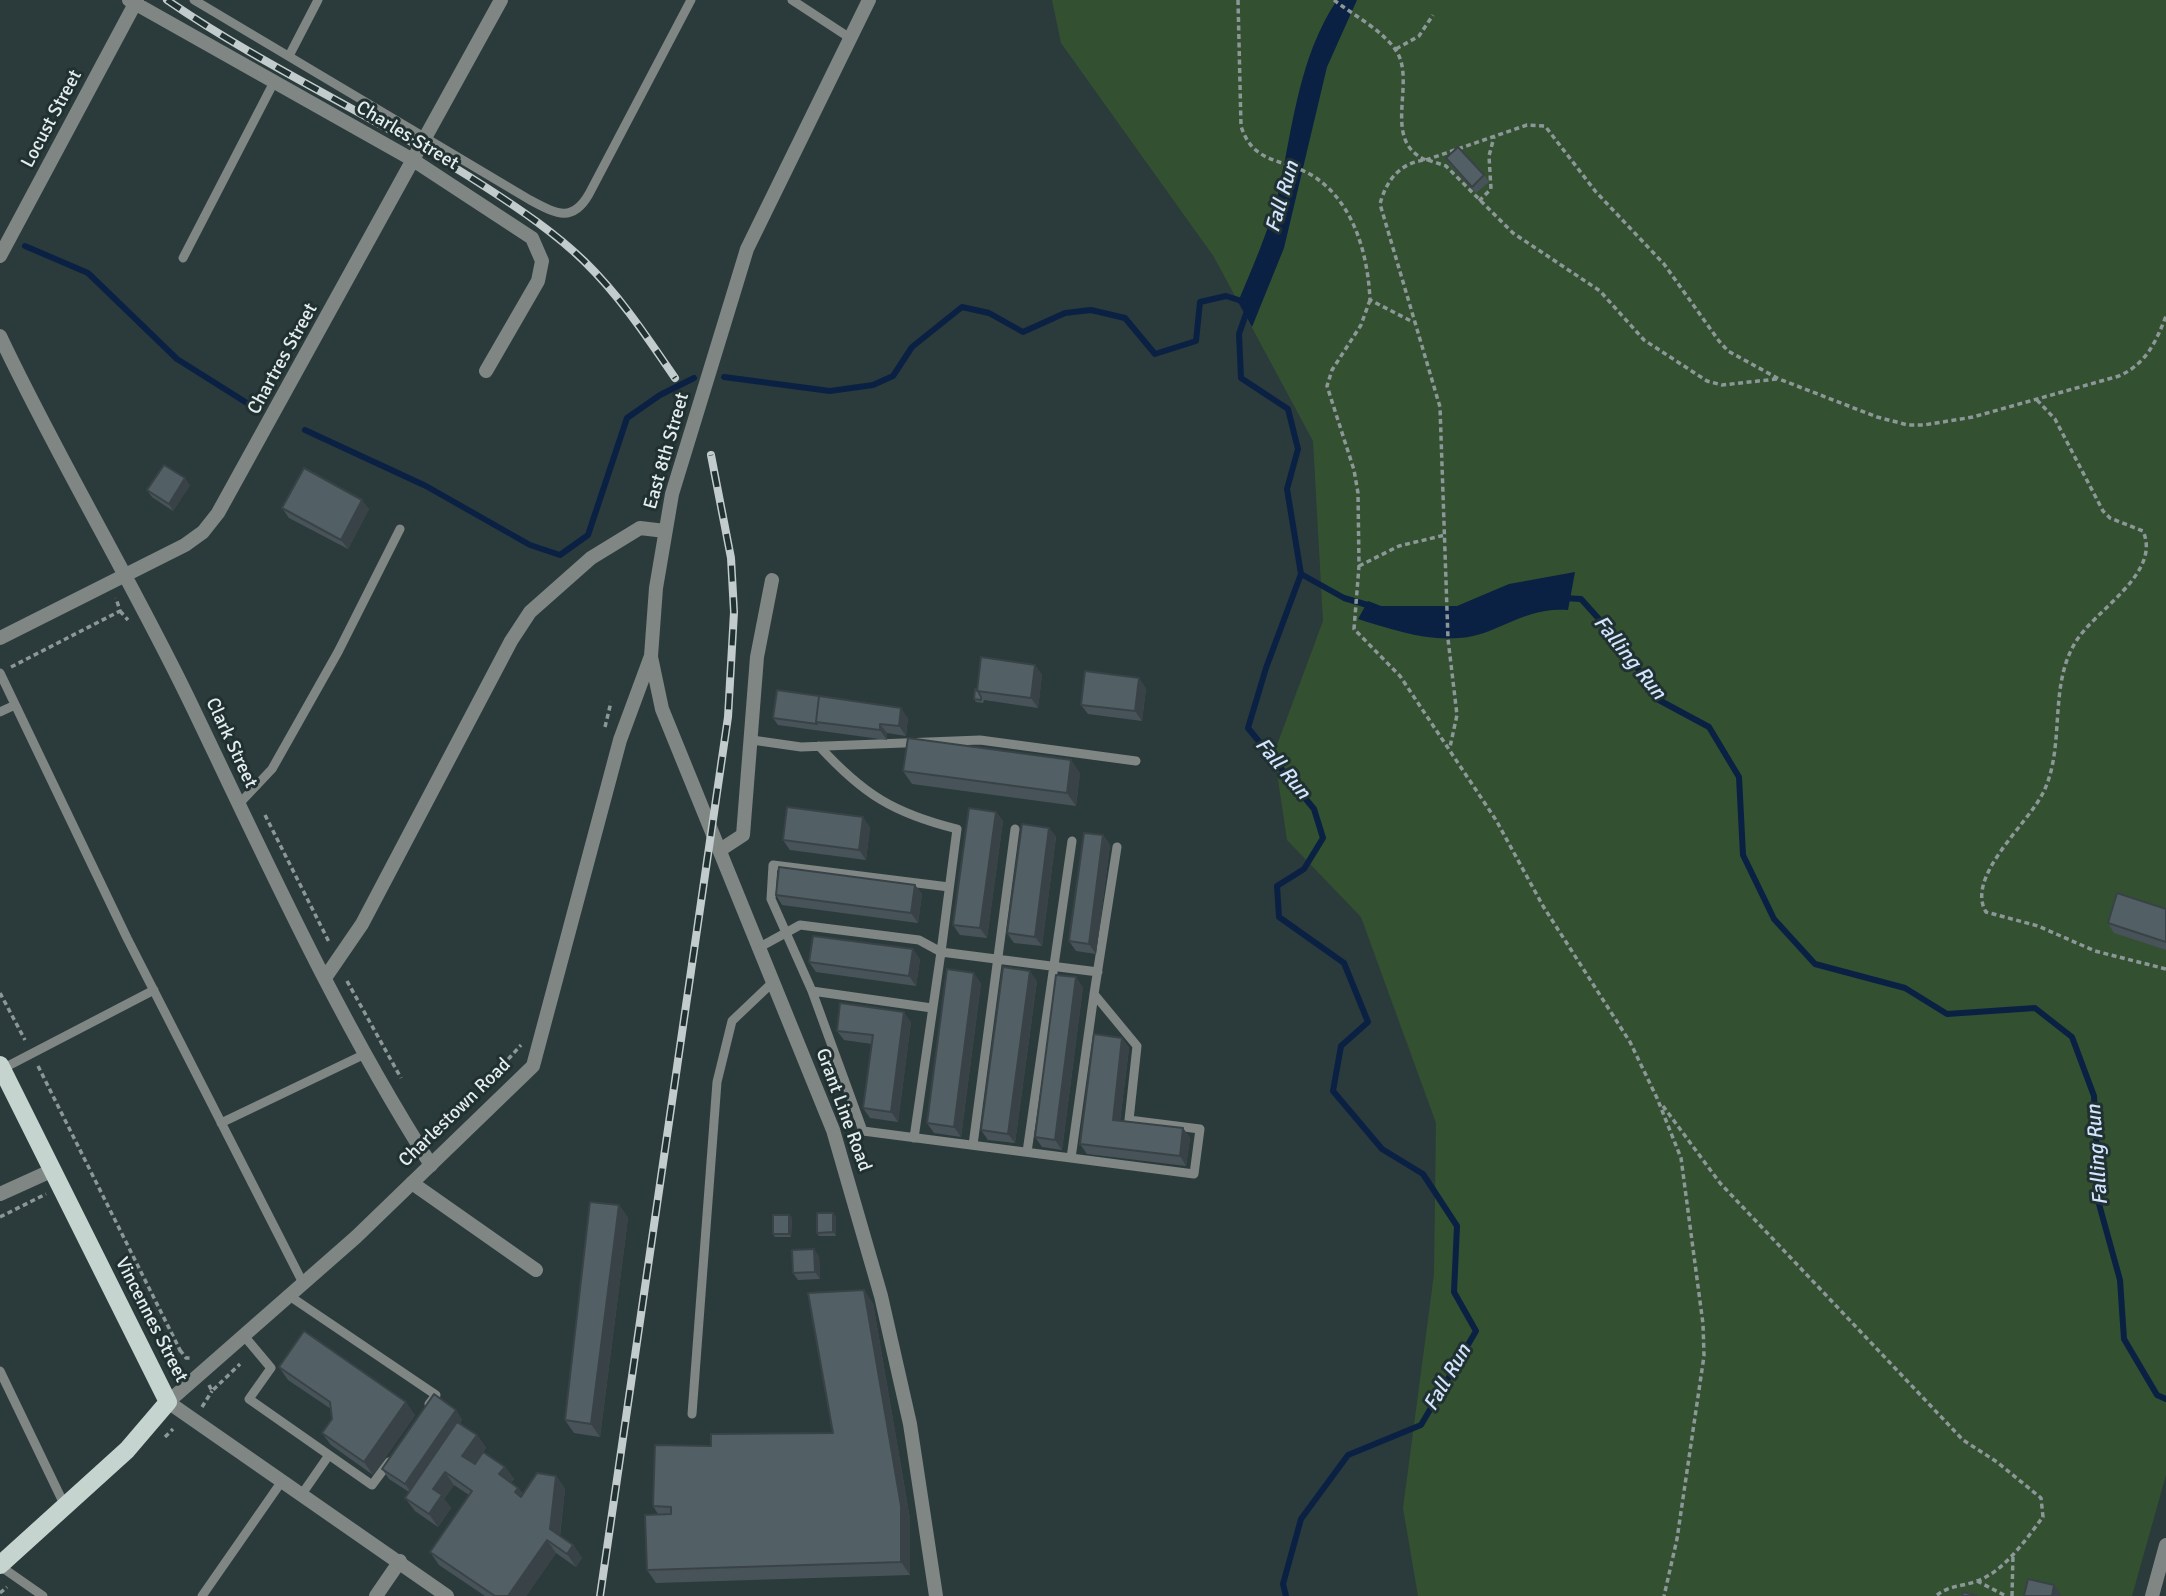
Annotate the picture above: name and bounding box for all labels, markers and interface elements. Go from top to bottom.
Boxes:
street label: Locust Street [17,66,87,172]
street label: Charles Street [352,97,462,175]
water label: Fall Run [1261,159,1305,235]
street label: Chartres Street [243,299,323,419]
street label: East 8th Street [639,390,695,512]
water label: Falling Run [1587,611,1671,705]
street label: Clark Street [200,694,262,792]
water label: Fall Run [1249,733,1315,805]
street label: Grant Line Road [810,1045,876,1175]
street label: Charlestown Road [394,1054,516,1172]
water label: Falling Run [2082,1104,2114,1206]
street label: Vincennes Street [110,1254,192,1386]
water label: Fall Run [1419,1340,1477,1416]

